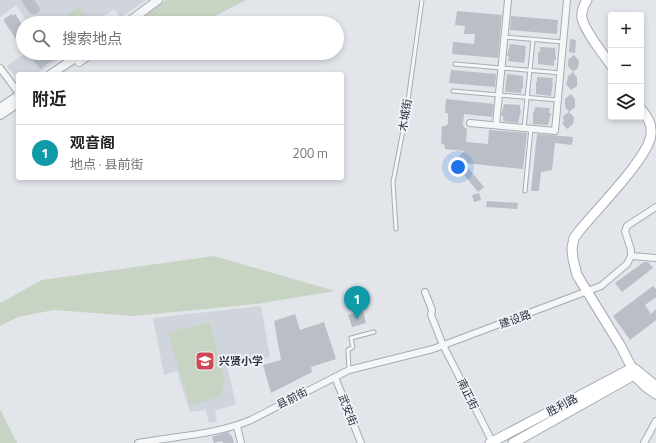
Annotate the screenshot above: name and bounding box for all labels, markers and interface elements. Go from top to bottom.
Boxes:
map controls [608,12,644,120]
button: + [608,12,644,48]
search box [16,16,344,60]
icon: search [30,27,52,49]
text: 搜索地点 [62,27,122,50]
button: − [608,48,644,84]
button: layers [608,84,644,120]
text: 附近 [32,86,66,112]
street label: 木城街 [395,97,415,133]
text: 观音阁 [70,131,115,154]
text: 1 [41,143,49,163]
text: 200 m [292,143,328,163]
text: 地点 · 县前街 [70,154,144,174]
your location [448,157,468,177]
pin: 1 [344,286,370,319]
street label: 建设路 [497,306,533,332]
school or university icon: 兴贤小学 [194,350,216,372]
place label: 兴贤小学 [219,353,263,369]
street label: 南正街 [454,376,482,412]
street label: 县前街 [274,383,310,413]
street label: 胜利路 [544,390,580,420]
street label: 武安街 [335,392,361,428]

